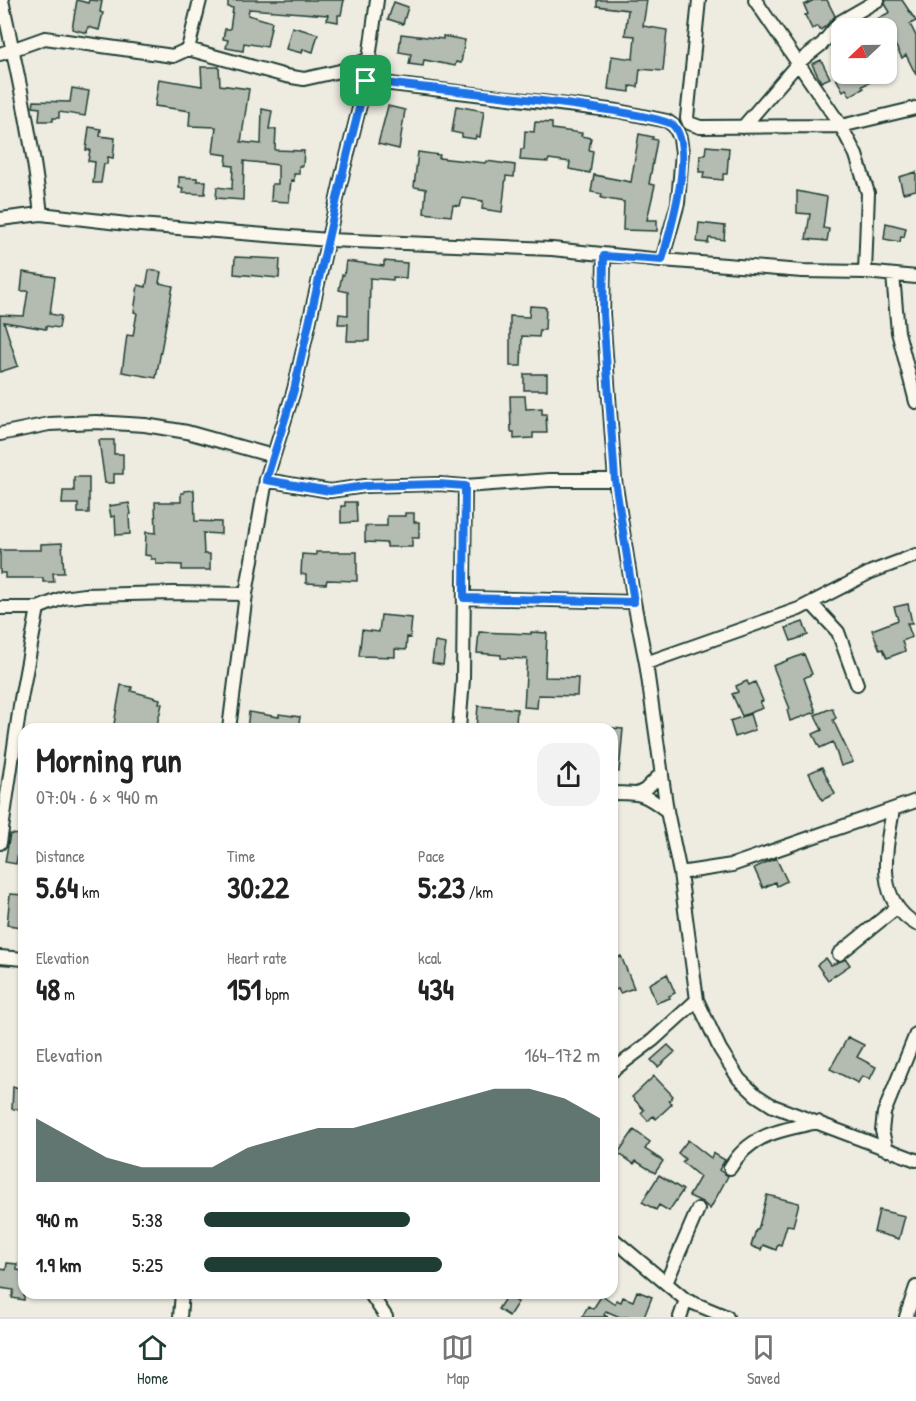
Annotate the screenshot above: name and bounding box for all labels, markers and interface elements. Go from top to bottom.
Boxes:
north arrow [831,18,897,84]
map controls [831,18,897,84]
pin [340,55,391,106]
icon: arrive [349,64,382,97]
text: Morning run [36,738,182,782]
button: share [537,743,600,806]
text: 07:04 · 6 × 940 m [36,783,158,810]
text: Distance [36,845,85,867]
text: Time [227,845,255,867]
text: Pace [418,845,445,867]
text: 5.64 [36,867,78,907]
text: 30:22 [227,867,289,907]
text: 5:23 [418,867,465,907]
text: km [78,881,100,903]
text: /km [465,881,493,903]
text: Elevation [36,947,89,969]
text: Heart rate [227,947,287,969]
text: kcal [418,947,441,969]
text: 48 [36,969,60,1009]
text: 151 [227,969,261,1009]
text: 434 [418,969,454,1009]
text: m [60,983,75,1005]
text: bpm [261,983,290,1005]
text: Elevation [36,1041,102,1068]
text: 164–172 m [524,1041,600,1068]
text: 940 m [36,1206,78,1233]
text: 5:38 [132,1206,163,1233]
text: 1.9 km [36,1251,81,1278]
text: 5:25 [132,1251,163,1278]
tab: Home [136,1331,169,1389]
tab: Map [441,1331,474,1389]
tab: Saved [747,1331,780,1389]

